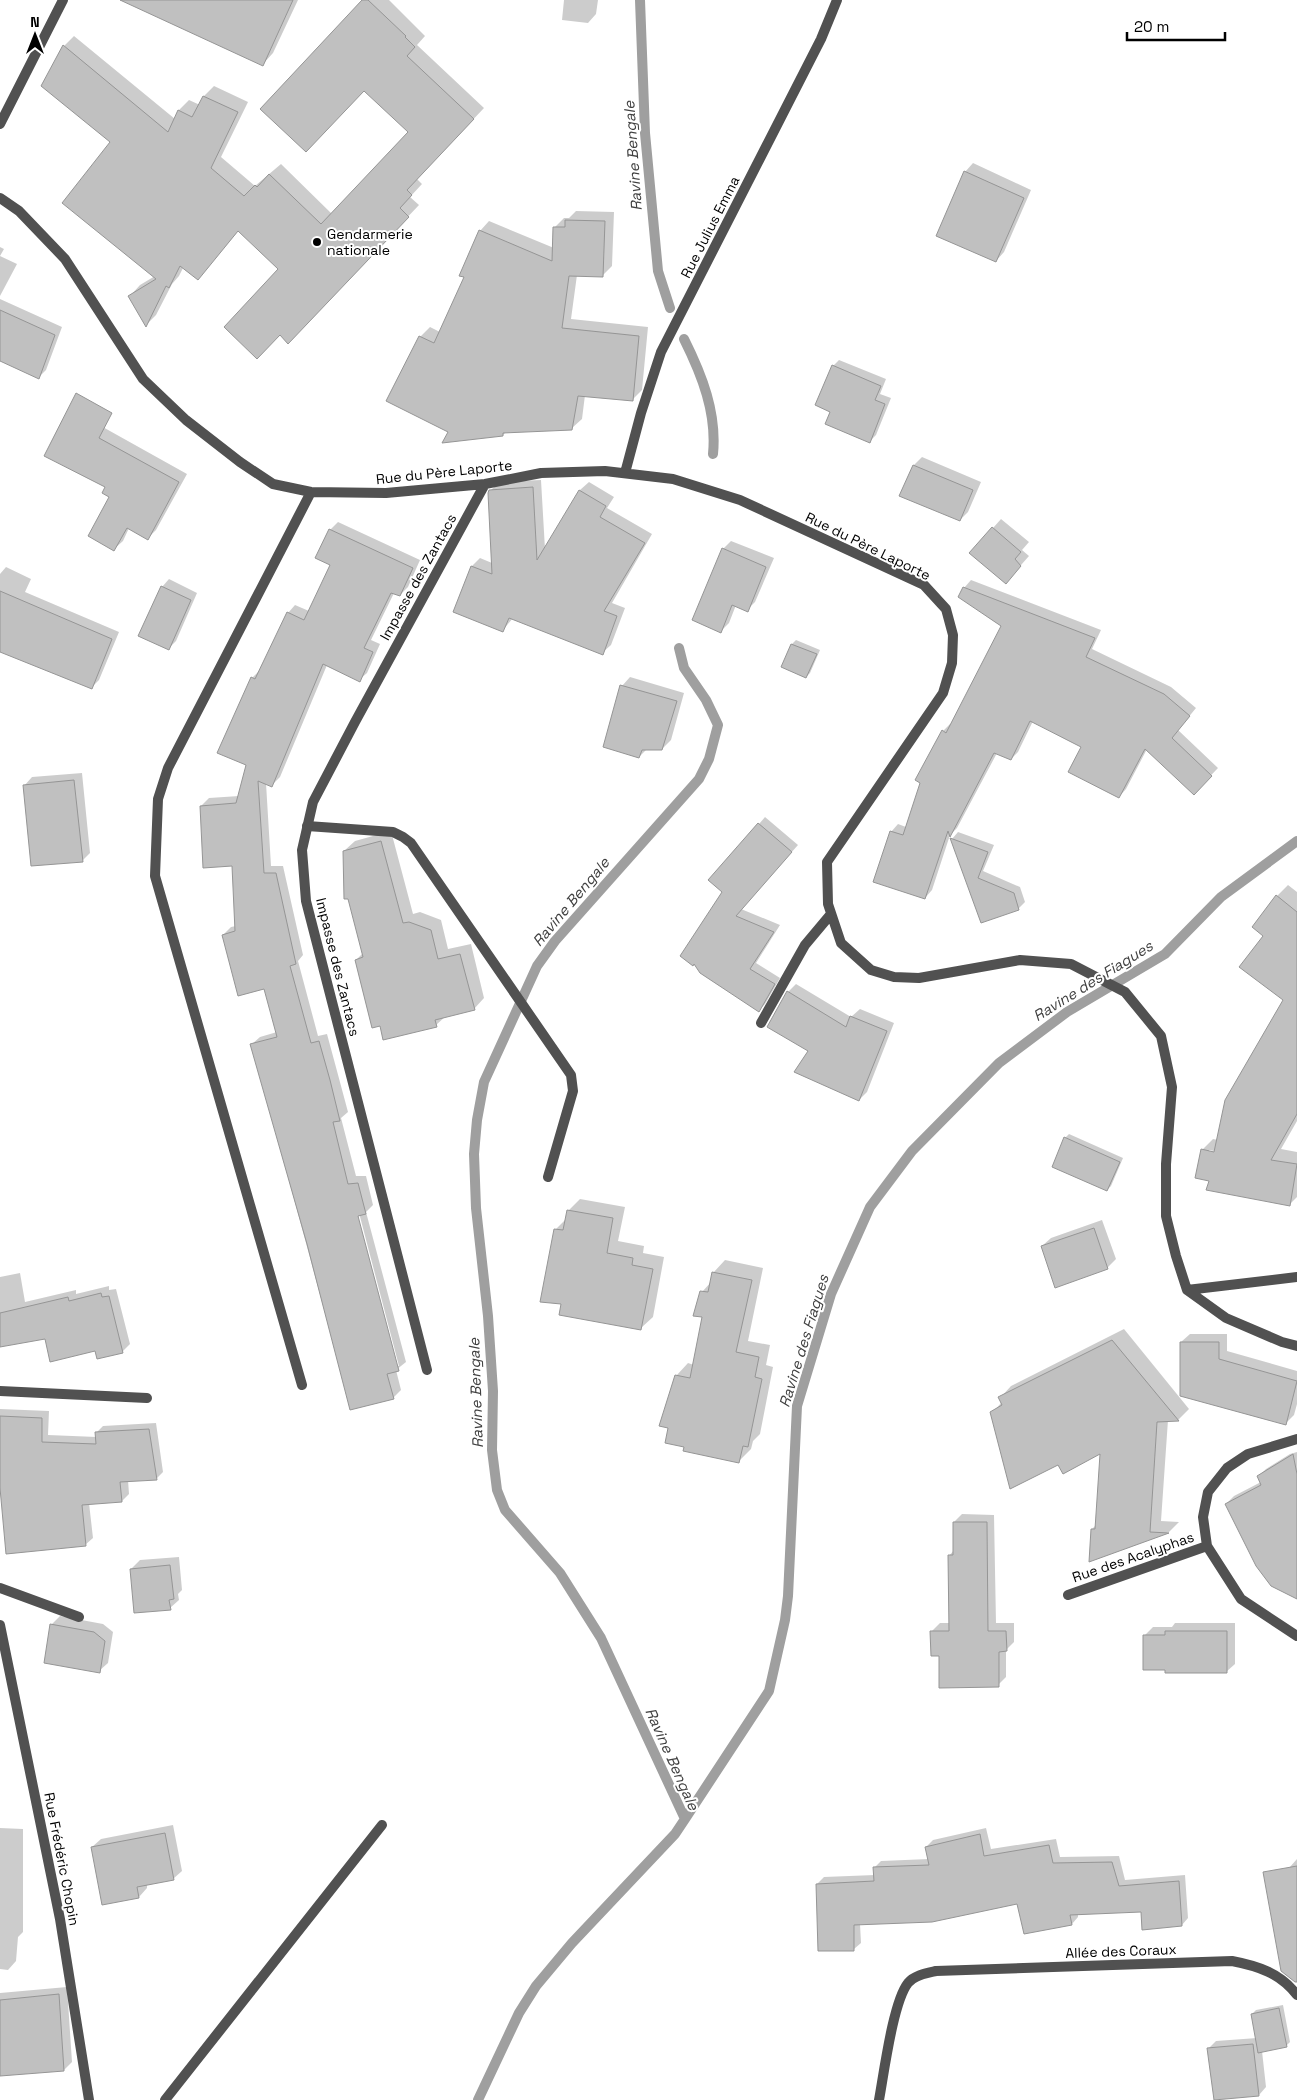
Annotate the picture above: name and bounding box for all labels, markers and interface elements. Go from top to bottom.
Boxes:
north arrow [10,10,60,60]
scale bar [1127,10,1224,42]
text: N [30,13,40,31]
text: 20 m [1134,17,1169,36]
water label: Ravine Bengale [619,99,646,212]
street label: Rue Julius Emma [677,173,743,281]
place label: Gendarmerie nationale [327,225,413,259]
marker: Gendarmerie nationale [311,236,323,248]
street label: Rue du Père Laporte [375,456,513,488]
street label: Rue du Père Laporte [802,508,934,584]
street label: Impasse des Zantacs [376,511,460,643]
water label: Ravine Bengale [528,853,614,950]
street label: Impasse des Zantacs [312,896,364,1038]
water label: Ravine des Fiagues [1029,936,1157,1025]
water label: Ravine des Fiagues [774,1271,833,1409]
water label: Ravine Bengale [464,1337,487,1448]
street label: Rue des Acalyphas [1070,1528,1196,1586]
water label: Ravine Bengale [641,1705,704,1814]
street label: Rue Frédéric Chopin [40,1791,84,1927]
street label: Allée des Coraux [1065,1940,1177,1962]

